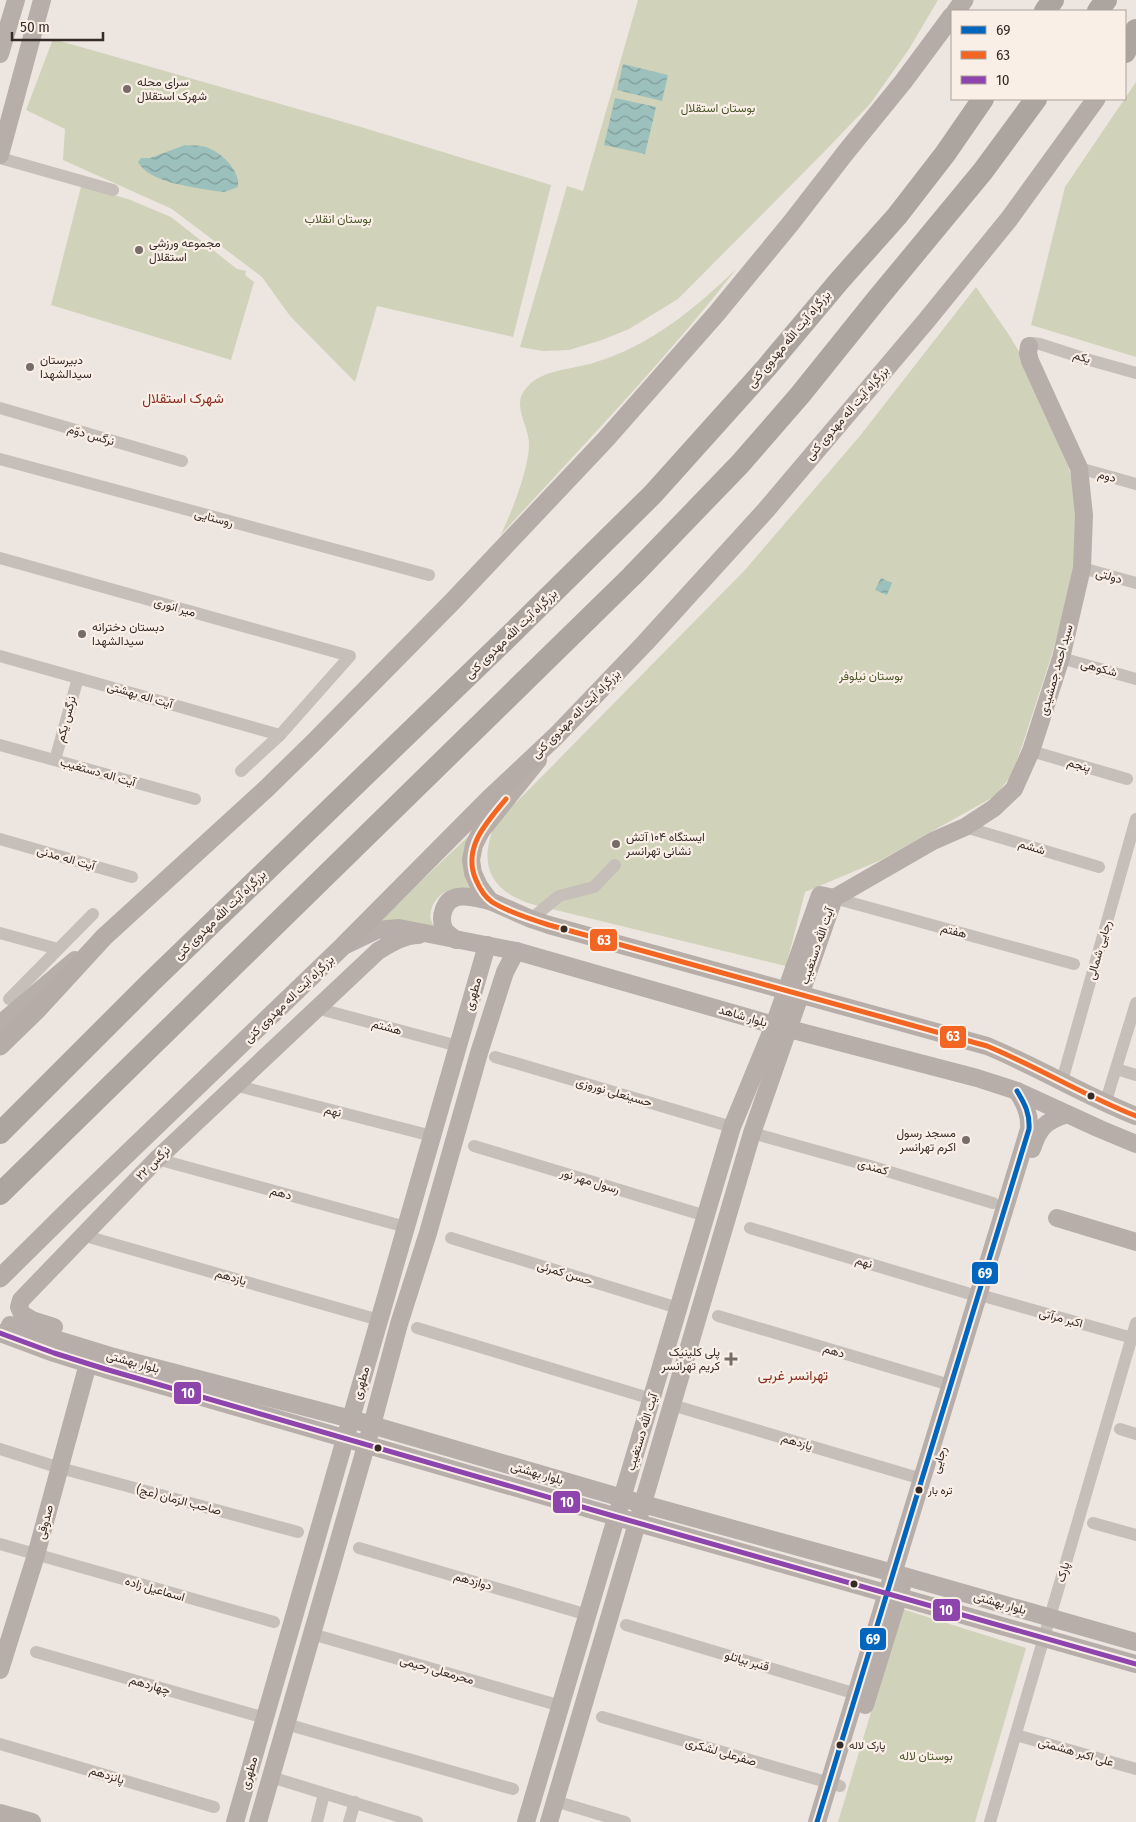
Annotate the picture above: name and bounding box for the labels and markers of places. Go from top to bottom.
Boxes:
place label: سرای محله شهرک استقلال [137,75,207,104]
marker: سرای محله شهرک استقلال [121,83,133,95]
place label: مجموعه ورزشی استقلال [149,236,221,265]
marker: مجموعه ورزشی استقلال [133,244,145,256]
place label: دبیرستان سیدالشهدا [40,353,92,382]
marker: دبیرستان سیدالشهدا [24,361,36,373]
place label: دبستان دخترانه سیدالشهدا [92,620,165,649]
marker: دبستان دخترانه سیدالشهدا [76,628,88,640]
place label: ایستگاه ۱۰۴ آتش ‌نشانی تهرانسر [625,830,705,859]
marker: ایستگاه ۱۰۴ آتش ‌نشانی تهرانسر [610,838,622,850]
unlabelled marker [559,924,569,934]
unlabelled marker [1086,1091,1096,1101]
place label: مسجد رسول اکرم تهرانسر [896,1126,956,1155]
marker: مسجد رسول اکرم تهرانسر [960,1134,972,1146]
place label: پلی کلینیک کریم تهرانسر [660,1345,720,1374]
marker: پلی کلینیک کریم تهرانسر [724,1352,738,1366]
unlabelled marker [373,1443,383,1453]
place label: تره بار [927,1484,953,1497]
marker: تره بار [914,1485,924,1495]
unlabelled marker [849,1579,859,1589]
place label: پارک لاله [849,1739,885,1753]
marker: پارک لاله [835,1740,845,1750]

